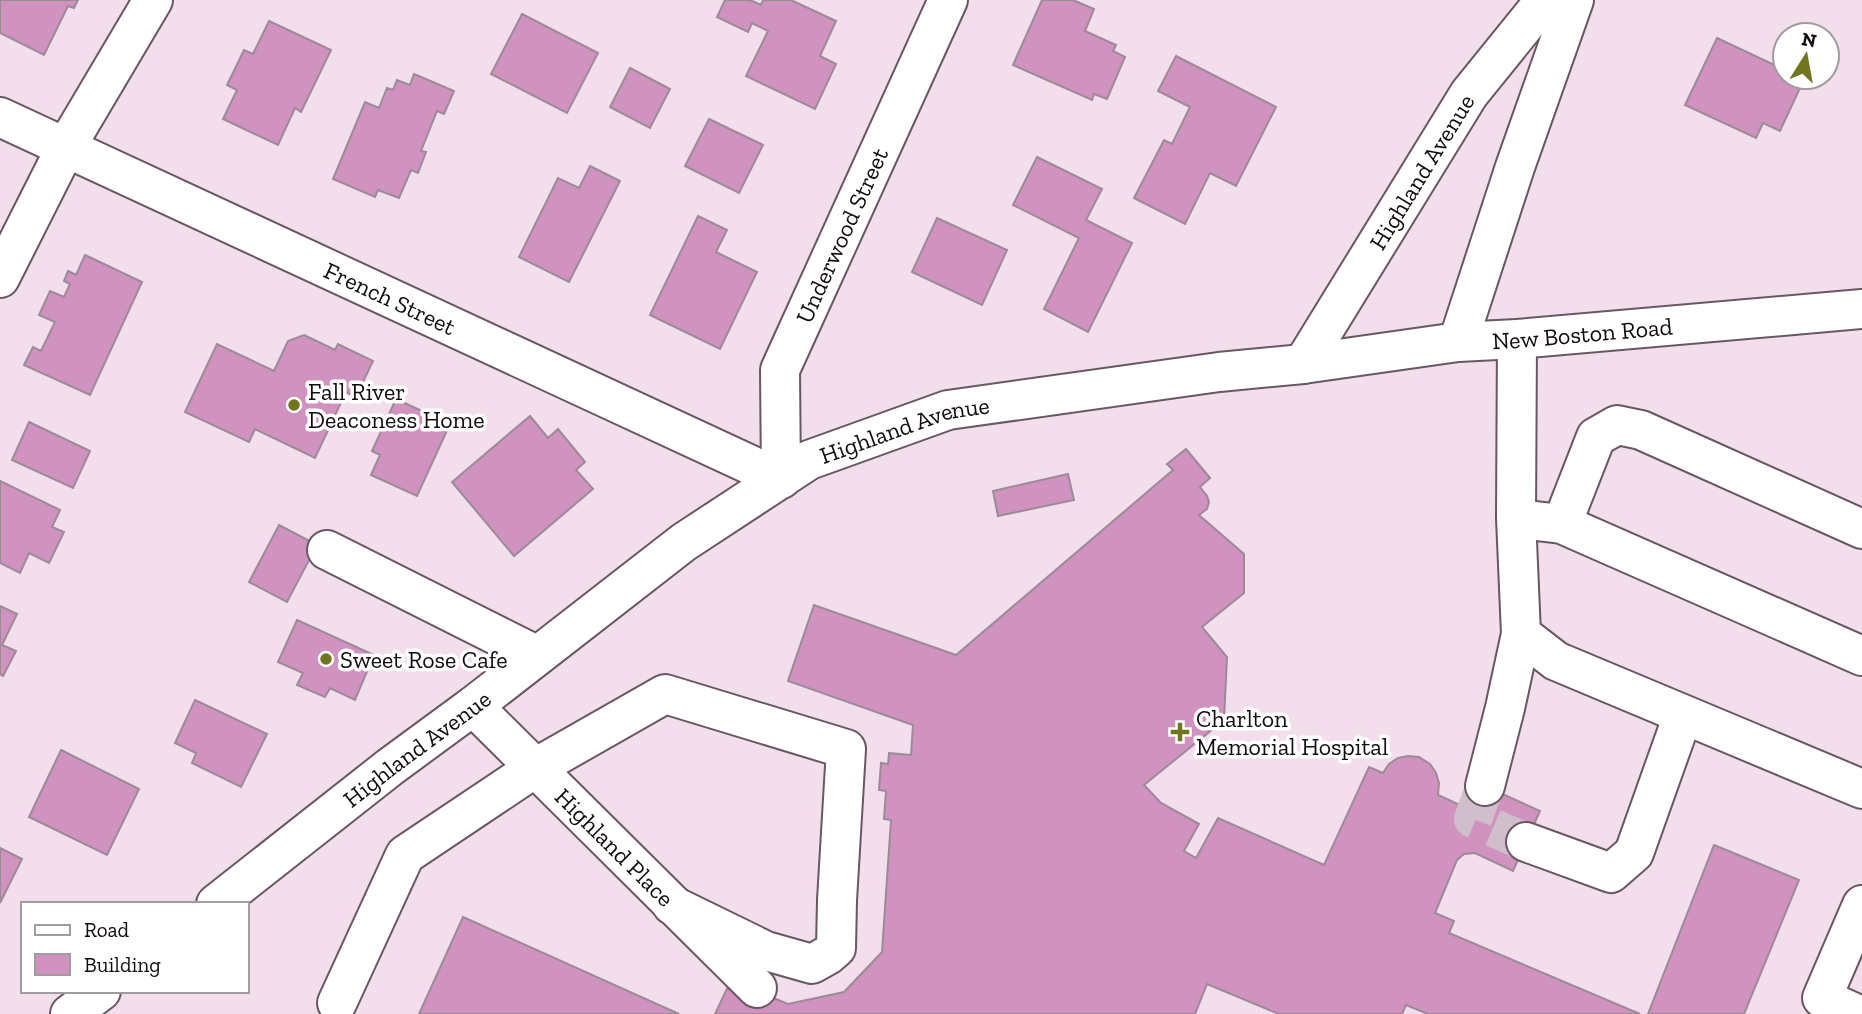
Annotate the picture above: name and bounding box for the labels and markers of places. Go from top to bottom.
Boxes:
place label: Fall River Deaconess Home [308,377,485,434]
marker: Fall River Deaconess Home [286,397,302,413]
place label: Sweet Rose Cafe [340,645,508,674]
marker: Sweet Rose Cafe [318,651,334,667]
place label: Charlton Memorial Hospital [1196,704,1388,761]
marker: Charlton Memorial Hospital [1170,722,1190,742]

